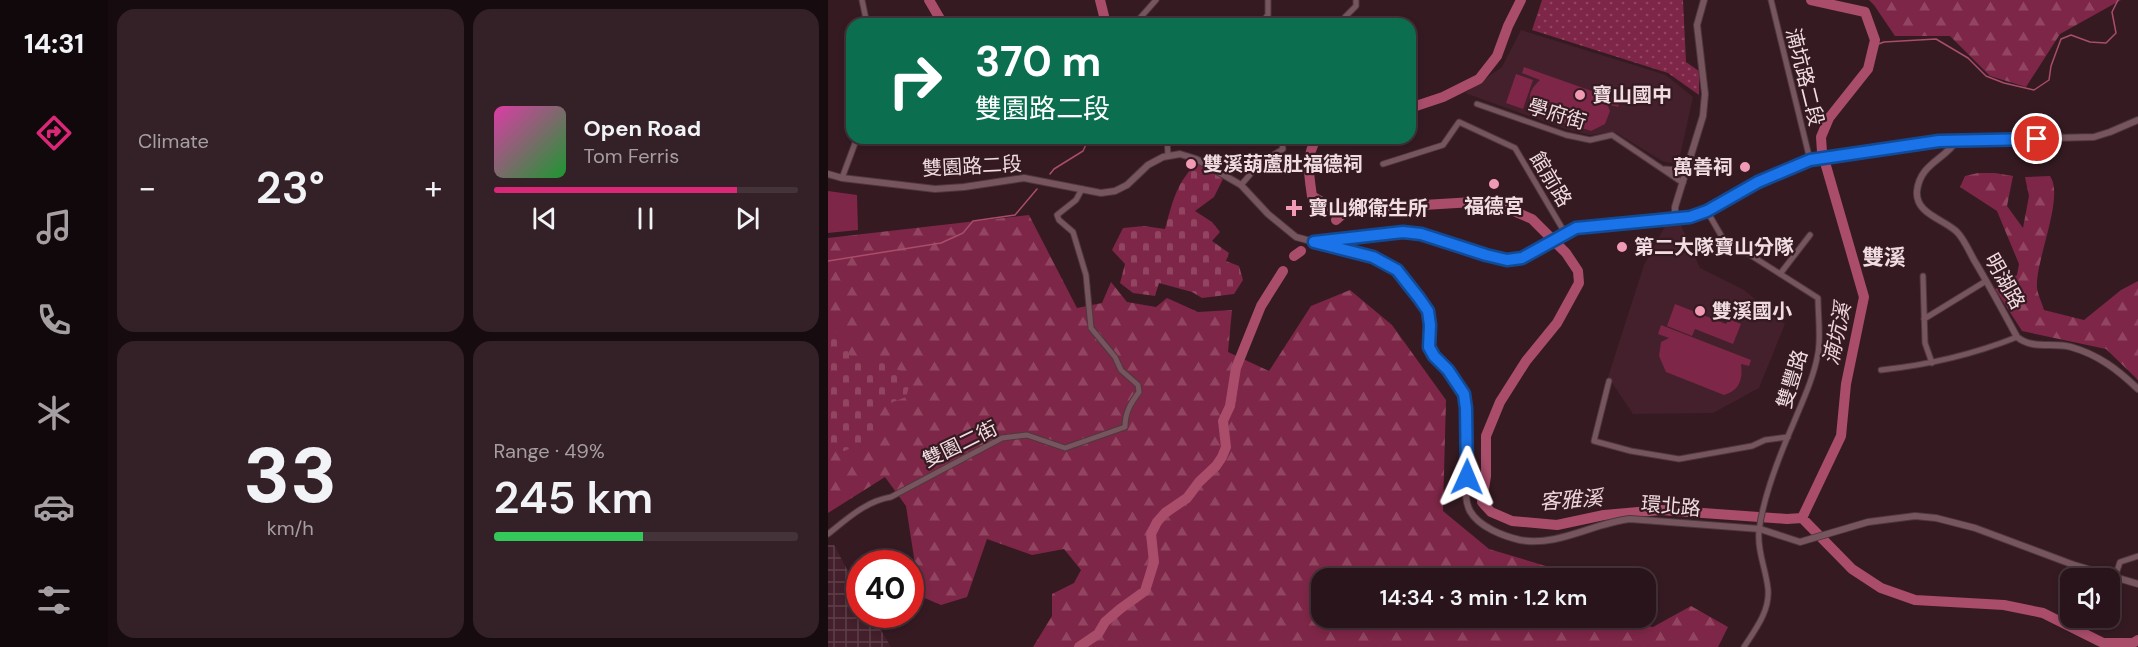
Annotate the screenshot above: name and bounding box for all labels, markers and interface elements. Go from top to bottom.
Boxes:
street label: 湳坑路二段 [1780,25,1830,129]
text: 14:31 [24,26,84,61]
text: 370 m [975,34,1101,89]
icon: right [876,42,954,120]
place label: 寶山國中 [1592,82,1672,108]
marker: 寶山國中 [1573,88,1587,102]
text: 雙園路二段 [975,91,1110,126]
street label: 學府街 [1525,93,1589,135]
icon: directions [33,112,75,154]
pin [2011,113,2062,164]
text: Open Road [584,114,701,143]
icon: arrive [2020,122,2053,155]
text: Climate [138,128,209,154]
text: Tom Ferris [584,143,679,169]
street label: 館前路 [1524,147,1578,211]
street label: 雙園路二段 [921,150,1023,182]
place label: 雙溪葫蘆肚福德祠 [1203,151,1363,177]
place label: 萬善祠 [1673,154,1733,180]
marker: 雙溪葫蘆肚福德祠 [1184,157,1198,171]
text: 23° [256,158,325,217]
marker: 萬善祠 [1738,160,1752,174]
text: − [138,166,156,209]
text: + [424,166,443,209]
marker: 福德宮 [1487,177,1501,191]
place label: 福德宮 [1464,193,1524,219]
place label: 寶山鄉衛生所 [1308,195,1428,221]
marker: 寶山鄉衛生所 [1285,199,1303,217]
icon: previous [528,202,561,235]
icon: pause [629,202,662,235]
icon: next [731,202,764,235]
icon: music [33,206,75,248]
place label: 第二大隊寶山分隊 [1634,234,1794,260]
marker: 第二大隊寶山分隊 [1615,240,1629,254]
district label: 雙溪 [1862,243,1906,272]
street label: 明湖路 [1979,248,2031,314]
water label: 湳坑溪 [1817,297,1858,368]
place label: 雙溪國小 [1712,298,1792,324]
icon: phone [33,299,75,341]
marker: 雙溪國小 [1693,304,1707,318]
street label: 雙豐路 [1771,347,1813,411]
icon: climate [33,392,75,434]
street label: 雙園二街 [918,415,1002,473]
text: 33 [243,425,337,526]
text: Range · 49% [494,438,605,464]
position arrow [1435,445,1499,509]
text: 245 km [494,468,653,527]
water label: 客雅溪 [1539,484,1606,516]
icon: car [33,486,75,528]
street label: 環北路 [1640,490,1702,522]
text: km/h [267,515,314,541]
speed limit sign: 40 [846,550,924,628]
map controls [2060,568,2120,628]
button: sound [2060,568,2120,628]
icon: filters [33,579,75,621]
text: 14:34 · 3 min · 1.2 km [1380,583,1587,612]

